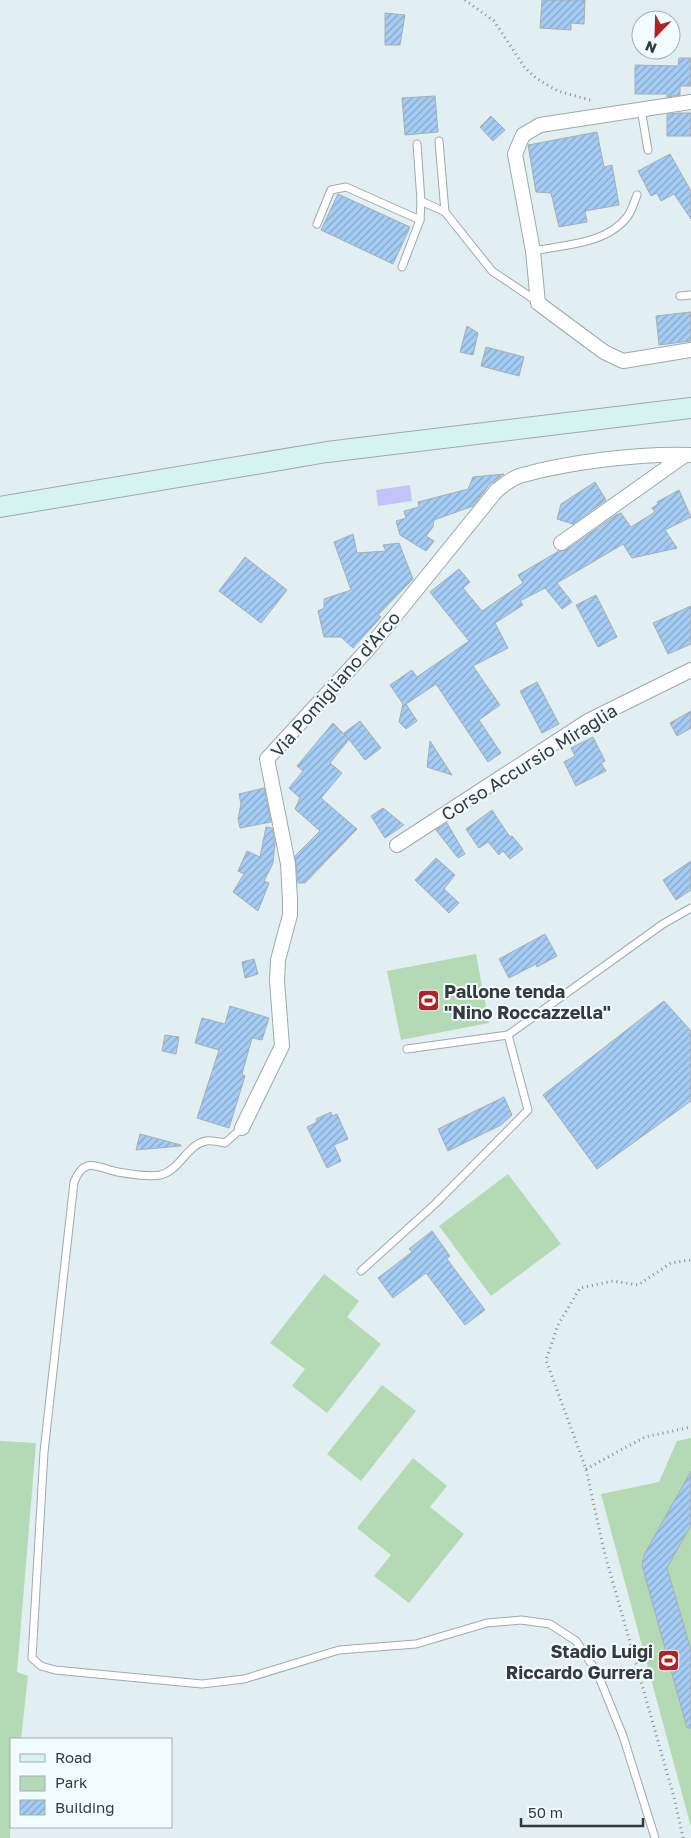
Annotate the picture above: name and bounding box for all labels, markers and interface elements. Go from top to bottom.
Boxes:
north arrow [631,10,681,60]
text: N [643,38,659,57]
street label: Via Pomigliano d'Arco [266,607,404,761]
street label: Corso Accursio Miraglia [437,699,621,825]
place label: Pallone tenda "Nino Roccazzella" [444,980,611,1023]
sports icon: Pallone tenda "Nino Roccazzella" [416,989,440,1013]
place label: Stadio Luigi Riccardo Gurrera [506,1640,653,1683]
sports icon: Stadio Luigi Riccardo Gurrera [657,1649,681,1673]
legend [10,1738,172,1828]
text: Road [55,1748,92,1766]
text: Park [55,1773,88,1791]
scale bar [521,1796,644,1828]
text: Building [55,1798,115,1816]
text: 50 m [528,1803,563,1821]

